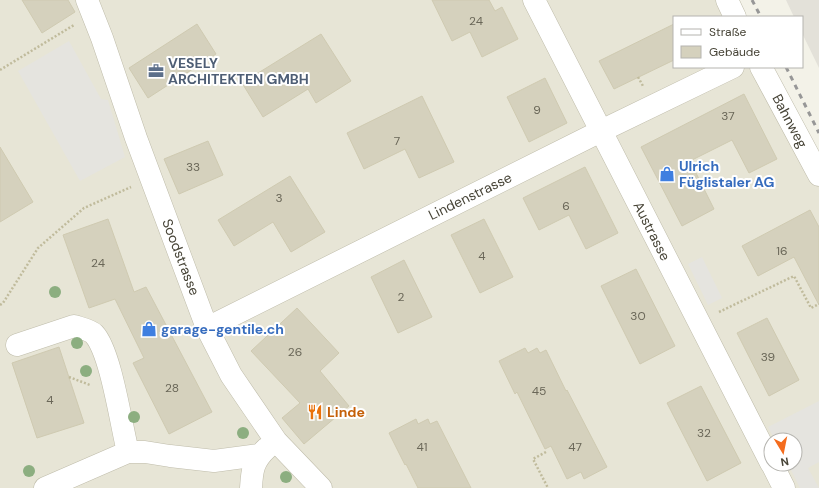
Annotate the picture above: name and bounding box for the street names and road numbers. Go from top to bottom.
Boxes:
street label: Bahnweg [768,91,812,151]
street label: Lindenstrasse [425,168,515,224]
street label: Austrasse [629,198,675,264]
street label: Soodstrasse [158,216,204,298]

